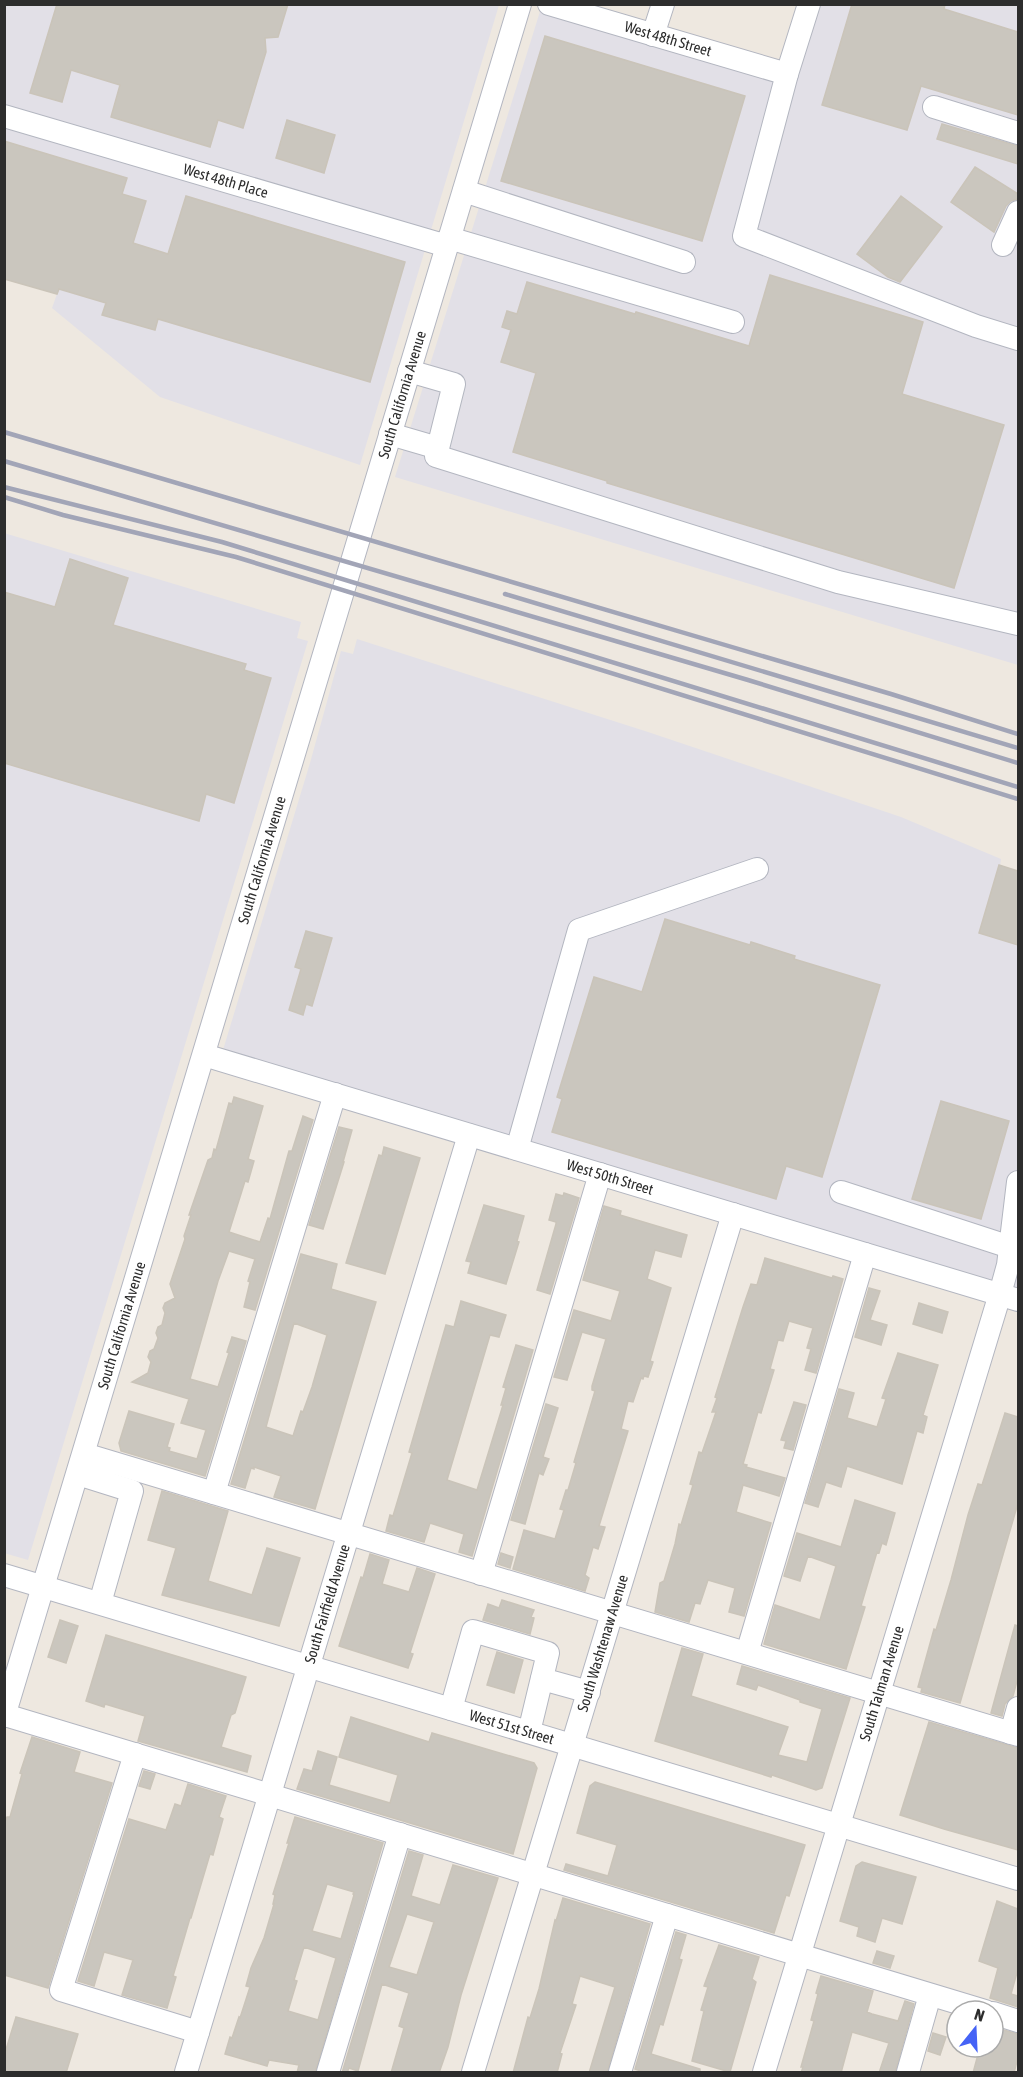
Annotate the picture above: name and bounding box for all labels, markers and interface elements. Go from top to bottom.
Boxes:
street label: West 48th Street [623,18,714,59]
street label: West 48th Place [181,160,270,201]
street label: South California Avenue [375,329,429,460]
street label: South California Avenue [234,794,289,926]
street label: West 50th Street [565,1156,656,1198]
street label: South California Avenue [94,1259,149,1391]
street label: South Fairfield Avenue [301,1542,353,1665]
street label: South Washtenaw Avenue [574,1572,631,1714]
street label: South Talman Avenue [856,1624,907,1743]
street label: West 51st Street [467,1706,556,1747]
north arrow [945,1999,1005,2059]
text: N [972,2005,987,2025]

